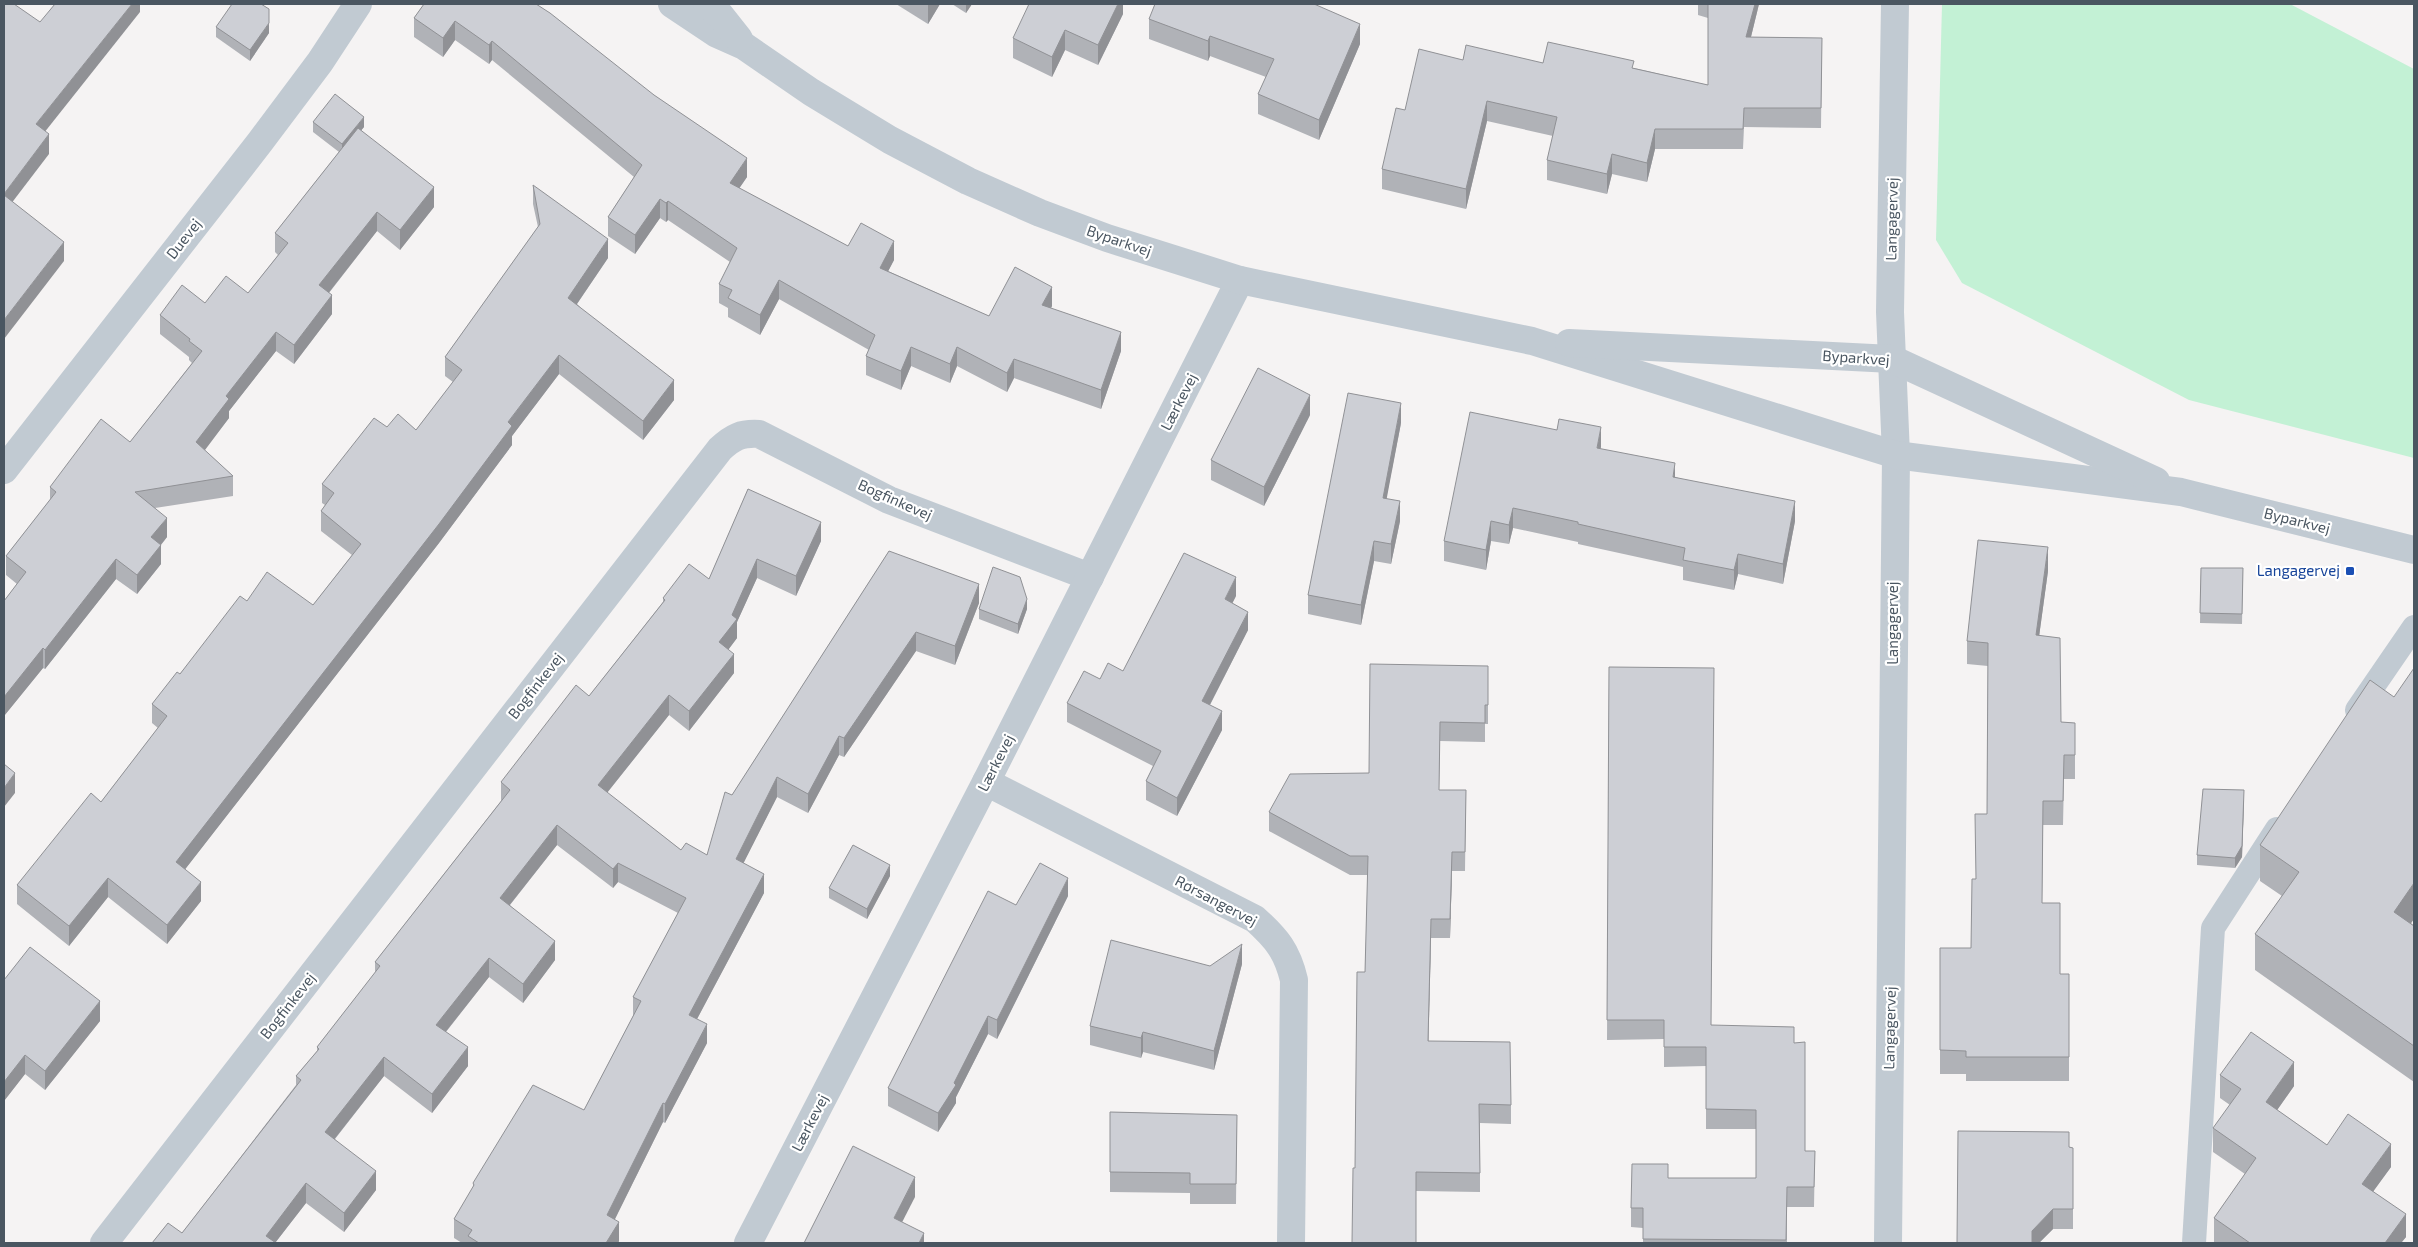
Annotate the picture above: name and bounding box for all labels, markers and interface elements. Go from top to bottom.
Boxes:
street label: Langagervej [1881,177,1902,261]
street label: Duevej [162,215,205,263]
street label: Byparkvej [1084,221,1154,260]
street label: Byparkvej [1822,346,1890,369]
street label: Lærkevej [1156,370,1201,434]
street label: Bogfinkevej [855,475,935,524]
street label: Byparkvej [2262,503,2332,538]
place label: Langagervej [2257,561,2340,580]
marker: Langagervej [2344,565,2356,577]
street label: Langagervej [1883,581,1902,665]
street label: Bogfinkevej [504,649,567,723]
street label: Lærkevej [973,731,1018,795]
street label: Rørsangervej [1172,871,1261,930]
street label: Bogfinkevej [256,969,319,1043]
street label: Langagervej [1879,986,1900,1070]
street label: Lærkevej [787,1091,832,1155]

